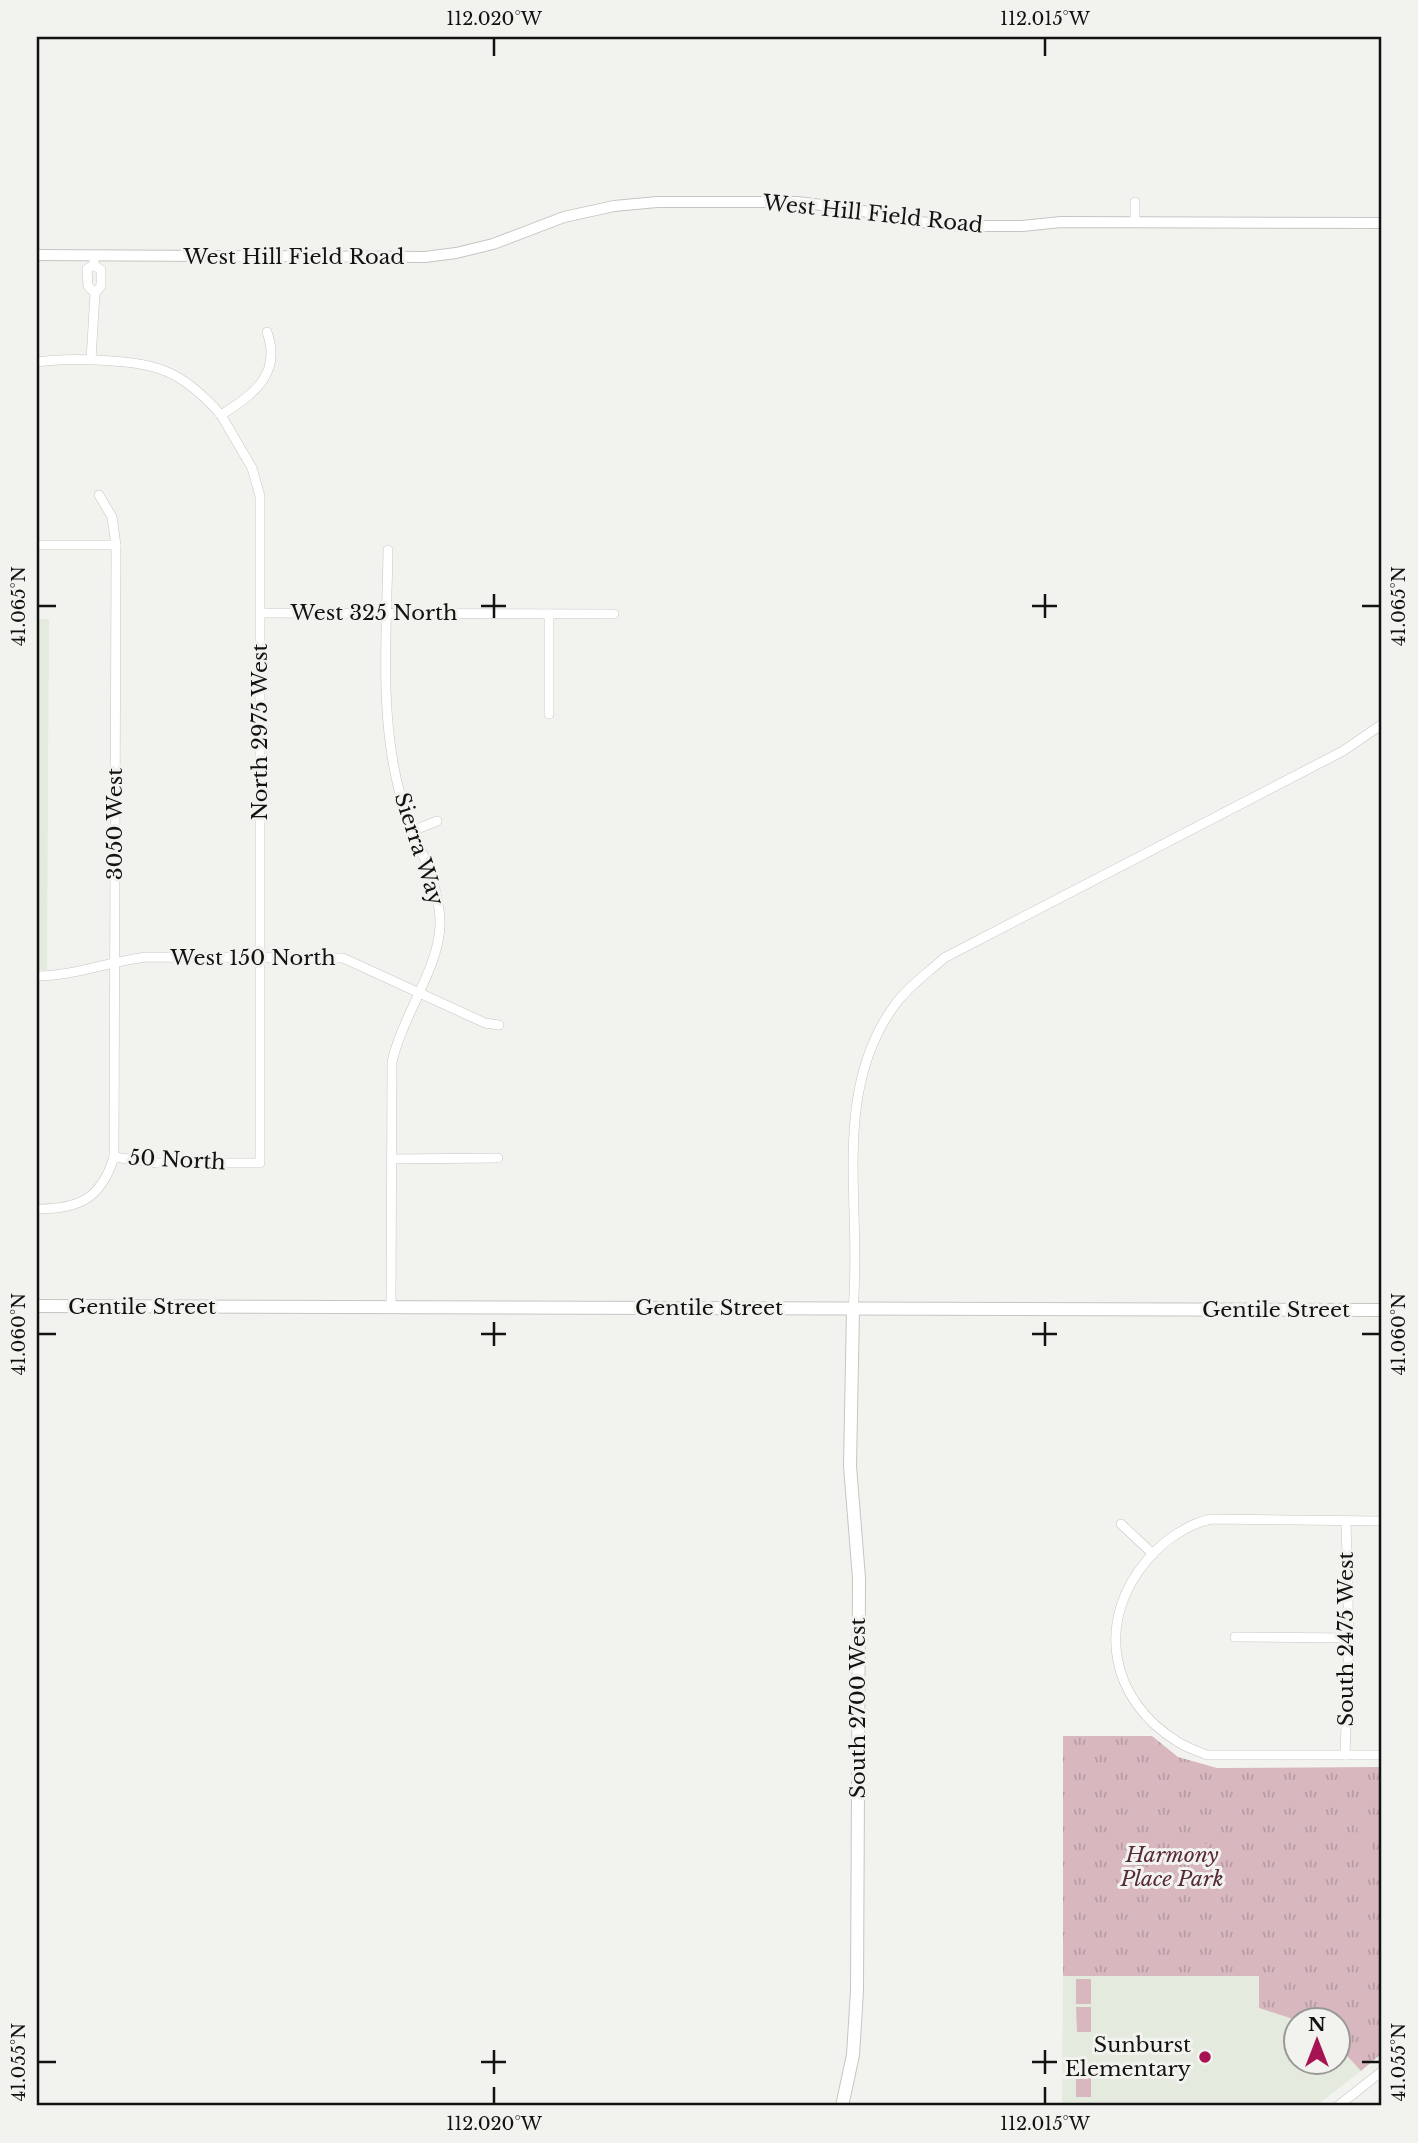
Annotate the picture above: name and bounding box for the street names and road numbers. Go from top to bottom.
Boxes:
street label: West Hill Field Road [761,189,984,238]
street label: West Hill Field Road [182,244,405,270]
street label: West 325 North [290,600,457,626]
street label: North 2975 West [247,644,273,820]
street label: 3050 West [102,768,128,880]
street label: Sierra Way [389,789,450,909]
street label: West 150 North [169,945,336,971]
street label: 50 North [128,1144,226,1176]
street label: Gentile Street [68,1294,216,1320]
street label: Gentile Street [635,1295,783,1321]
street label: Gentile Street [1202,1297,1350,1323]
street label: South 2475 West [1333,1551,1359,1726]
street label: South 2700 West [845,1617,871,1799]

